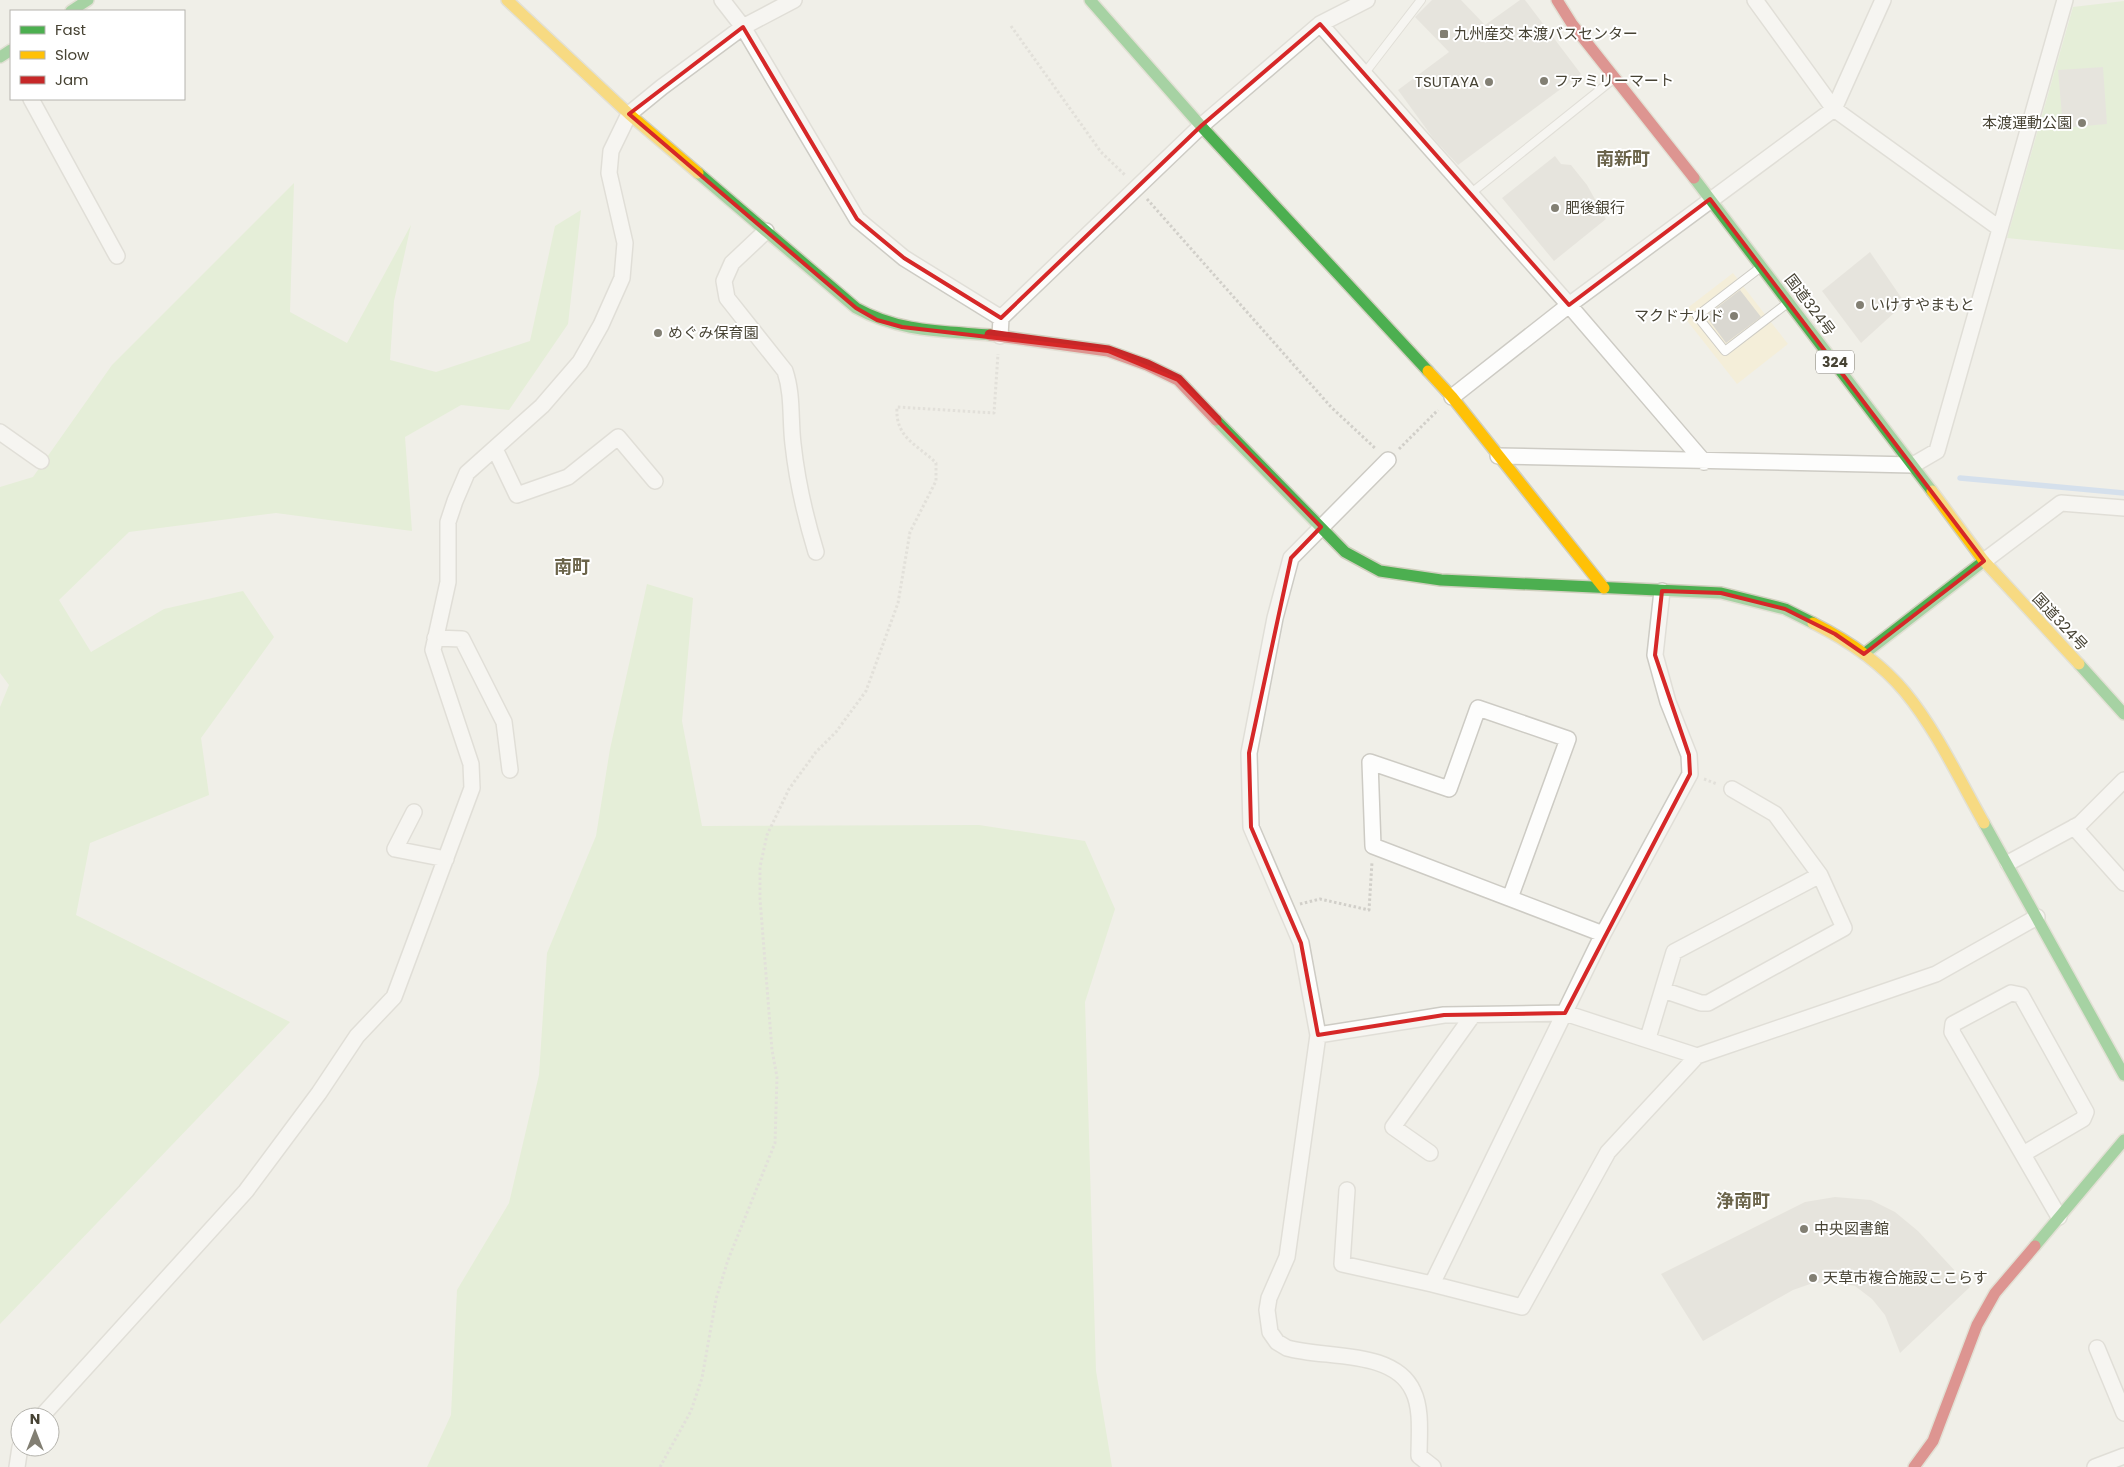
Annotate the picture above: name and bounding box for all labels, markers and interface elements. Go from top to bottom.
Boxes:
legend [10,10,185,100]
text: Fast [55,19,86,40]
place label: 九州産交 本渡バスセンター [1454,23,1638,44]
marker: 九州産交 本渡バスセンター [1438,28,1450,40]
text: Slow [55,44,90,65]
text: Jam [55,69,89,90]
place label: ファミリーマート [1554,70,1674,91]
place label: TSUTAYA [1415,71,1479,92]
marker: ファミリーマート [1538,75,1550,87]
marker: TSUTAYA [1483,76,1495,88]
place label: 本渡運動公園 [1982,112,2072,133]
marker: 本渡運動公園 [2076,117,2088,129]
district label: 南新町 [1596,146,1650,171]
place label: 肥後銀行 [1565,197,1625,218]
marker: 肥後銀行 [1549,202,1561,214]
street label: 国道324号 [1780,270,1840,340]
place label: いけすやまもと [1870,294,1975,315]
marker: いけすやまもと [1854,299,1866,311]
place label: マクドナルド [1634,305,1724,326]
marker: マクドナルド [1728,310,1740,322]
place label: めぐみ保育園 [668,322,758,343]
marker: めぐみ保育園 [652,327,664,339]
road number: 324 [1816,351,1854,374]
district label: 南町 [554,554,590,579]
street label: 国道324号 [2028,588,2093,655]
district label: 浄南町 [1716,1188,1770,1213]
place label: 中央図書館 [1814,1218,1889,1239]
marker: 中央図書館 [1798,1223,1810,1235]
place label: 天草市複合施設ここらす [1823,1267,1988,1288]
marker: 天草市複合施設ここらす [1807,1272,1819,1284]
north arrow [10,1407,60,1457]
text: N [30,1409,40,1429]

